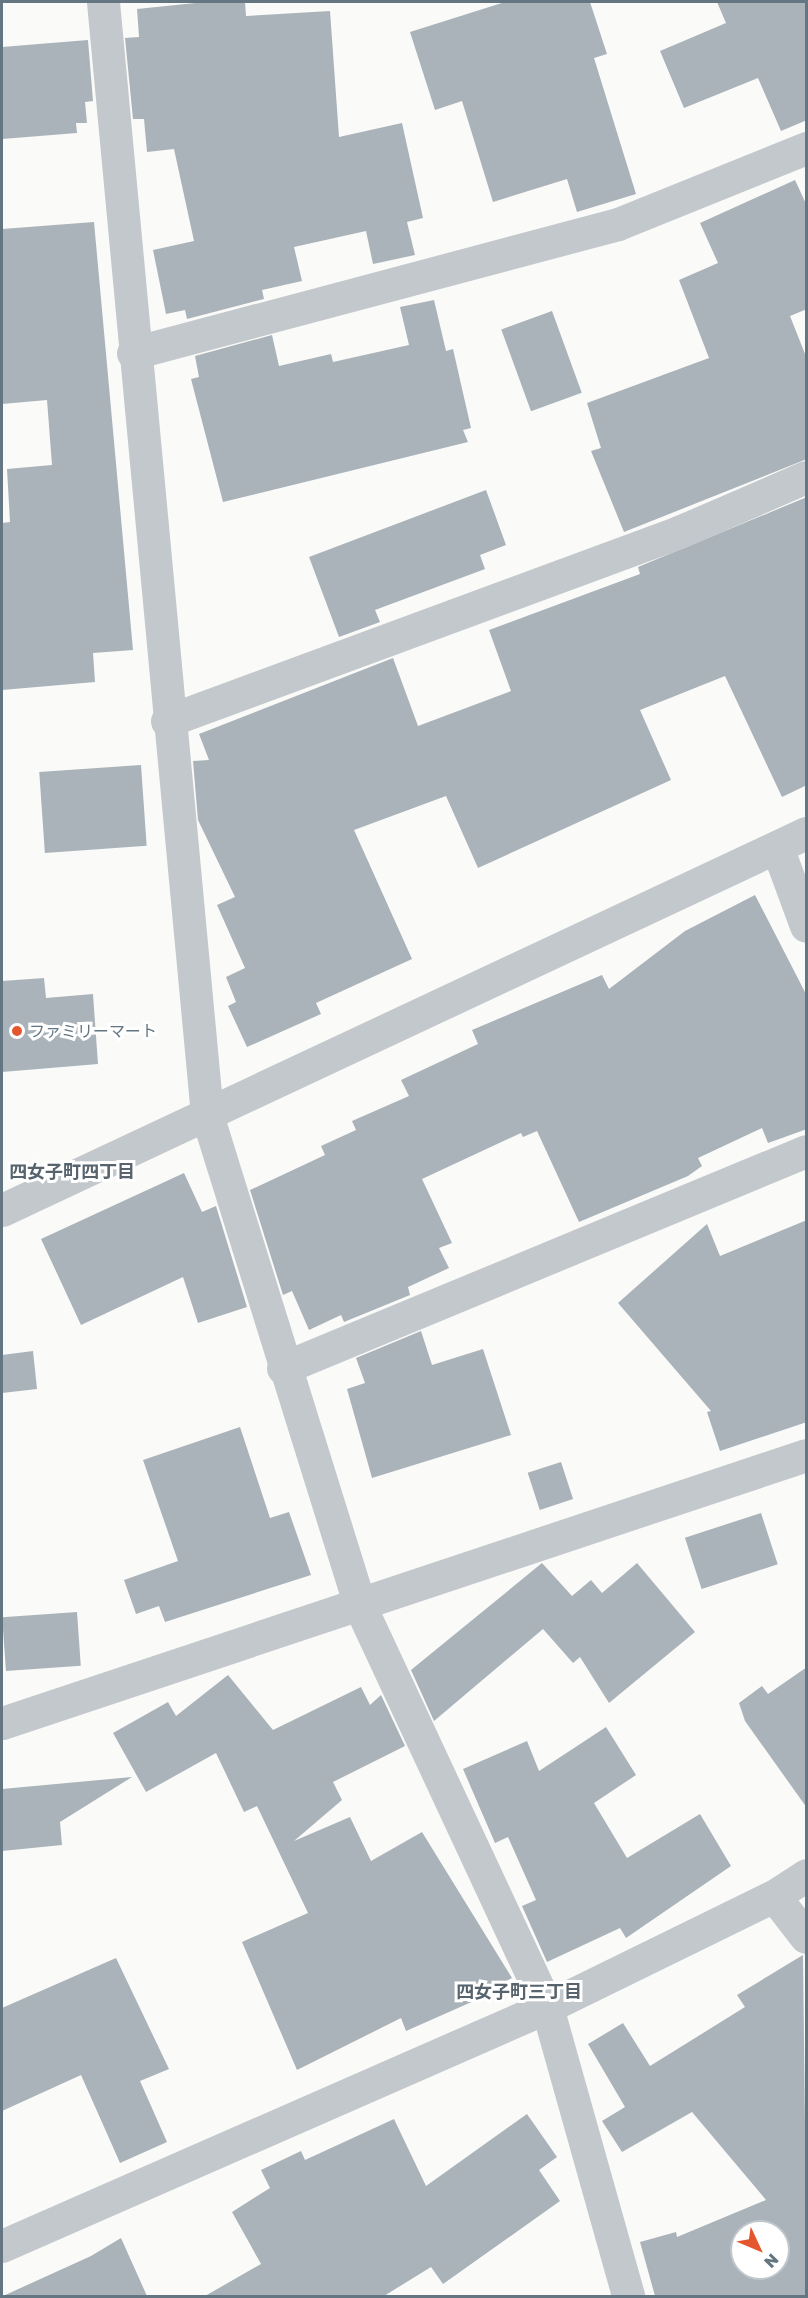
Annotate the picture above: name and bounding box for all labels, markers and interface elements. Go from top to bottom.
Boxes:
place label: ファミリーマート [29,1021,157,1041]
marker: ファミリーマート [10,1024,24,1038]
district label: 四女子町四丁目 [9,1160,135,1182]
district label: 四女子町三丁目 [456,1980,582,2002]
north arrow [730,2220,790,2280]
text: N [760,2250,783,2272]

